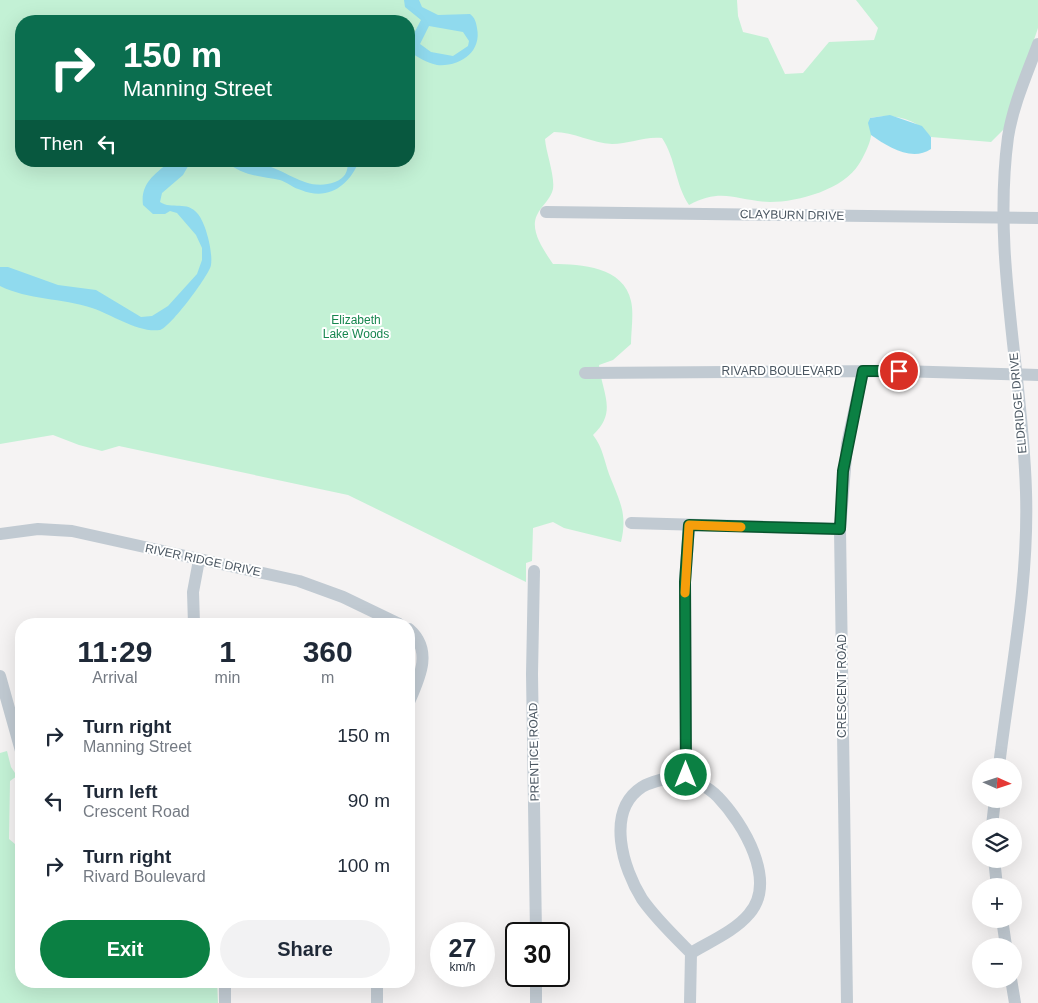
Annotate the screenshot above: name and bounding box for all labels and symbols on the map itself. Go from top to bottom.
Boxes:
street label: CLAYBURN DRIVE [740,207,844,223]
park label: Elizabeth Lake Woods [323,313,389,341]
pin [878,350,920,392]
street label: ELDRIDGE DRIVE [1007,352,1029,454]
street label: RIVARD BOULEVARD [722,364,843,378]
street label: RIVER RIDGE DRIVE [144,541,262,579]
street label: CRESCENT ROAD [835,634,849,738]
street label: PRENTICE ROAD [526,702,542,801]
position arrow [659,748,711,800]
north arrow [972,758,1022,808]
speed limit sign: 30 [505,922,570,987]

